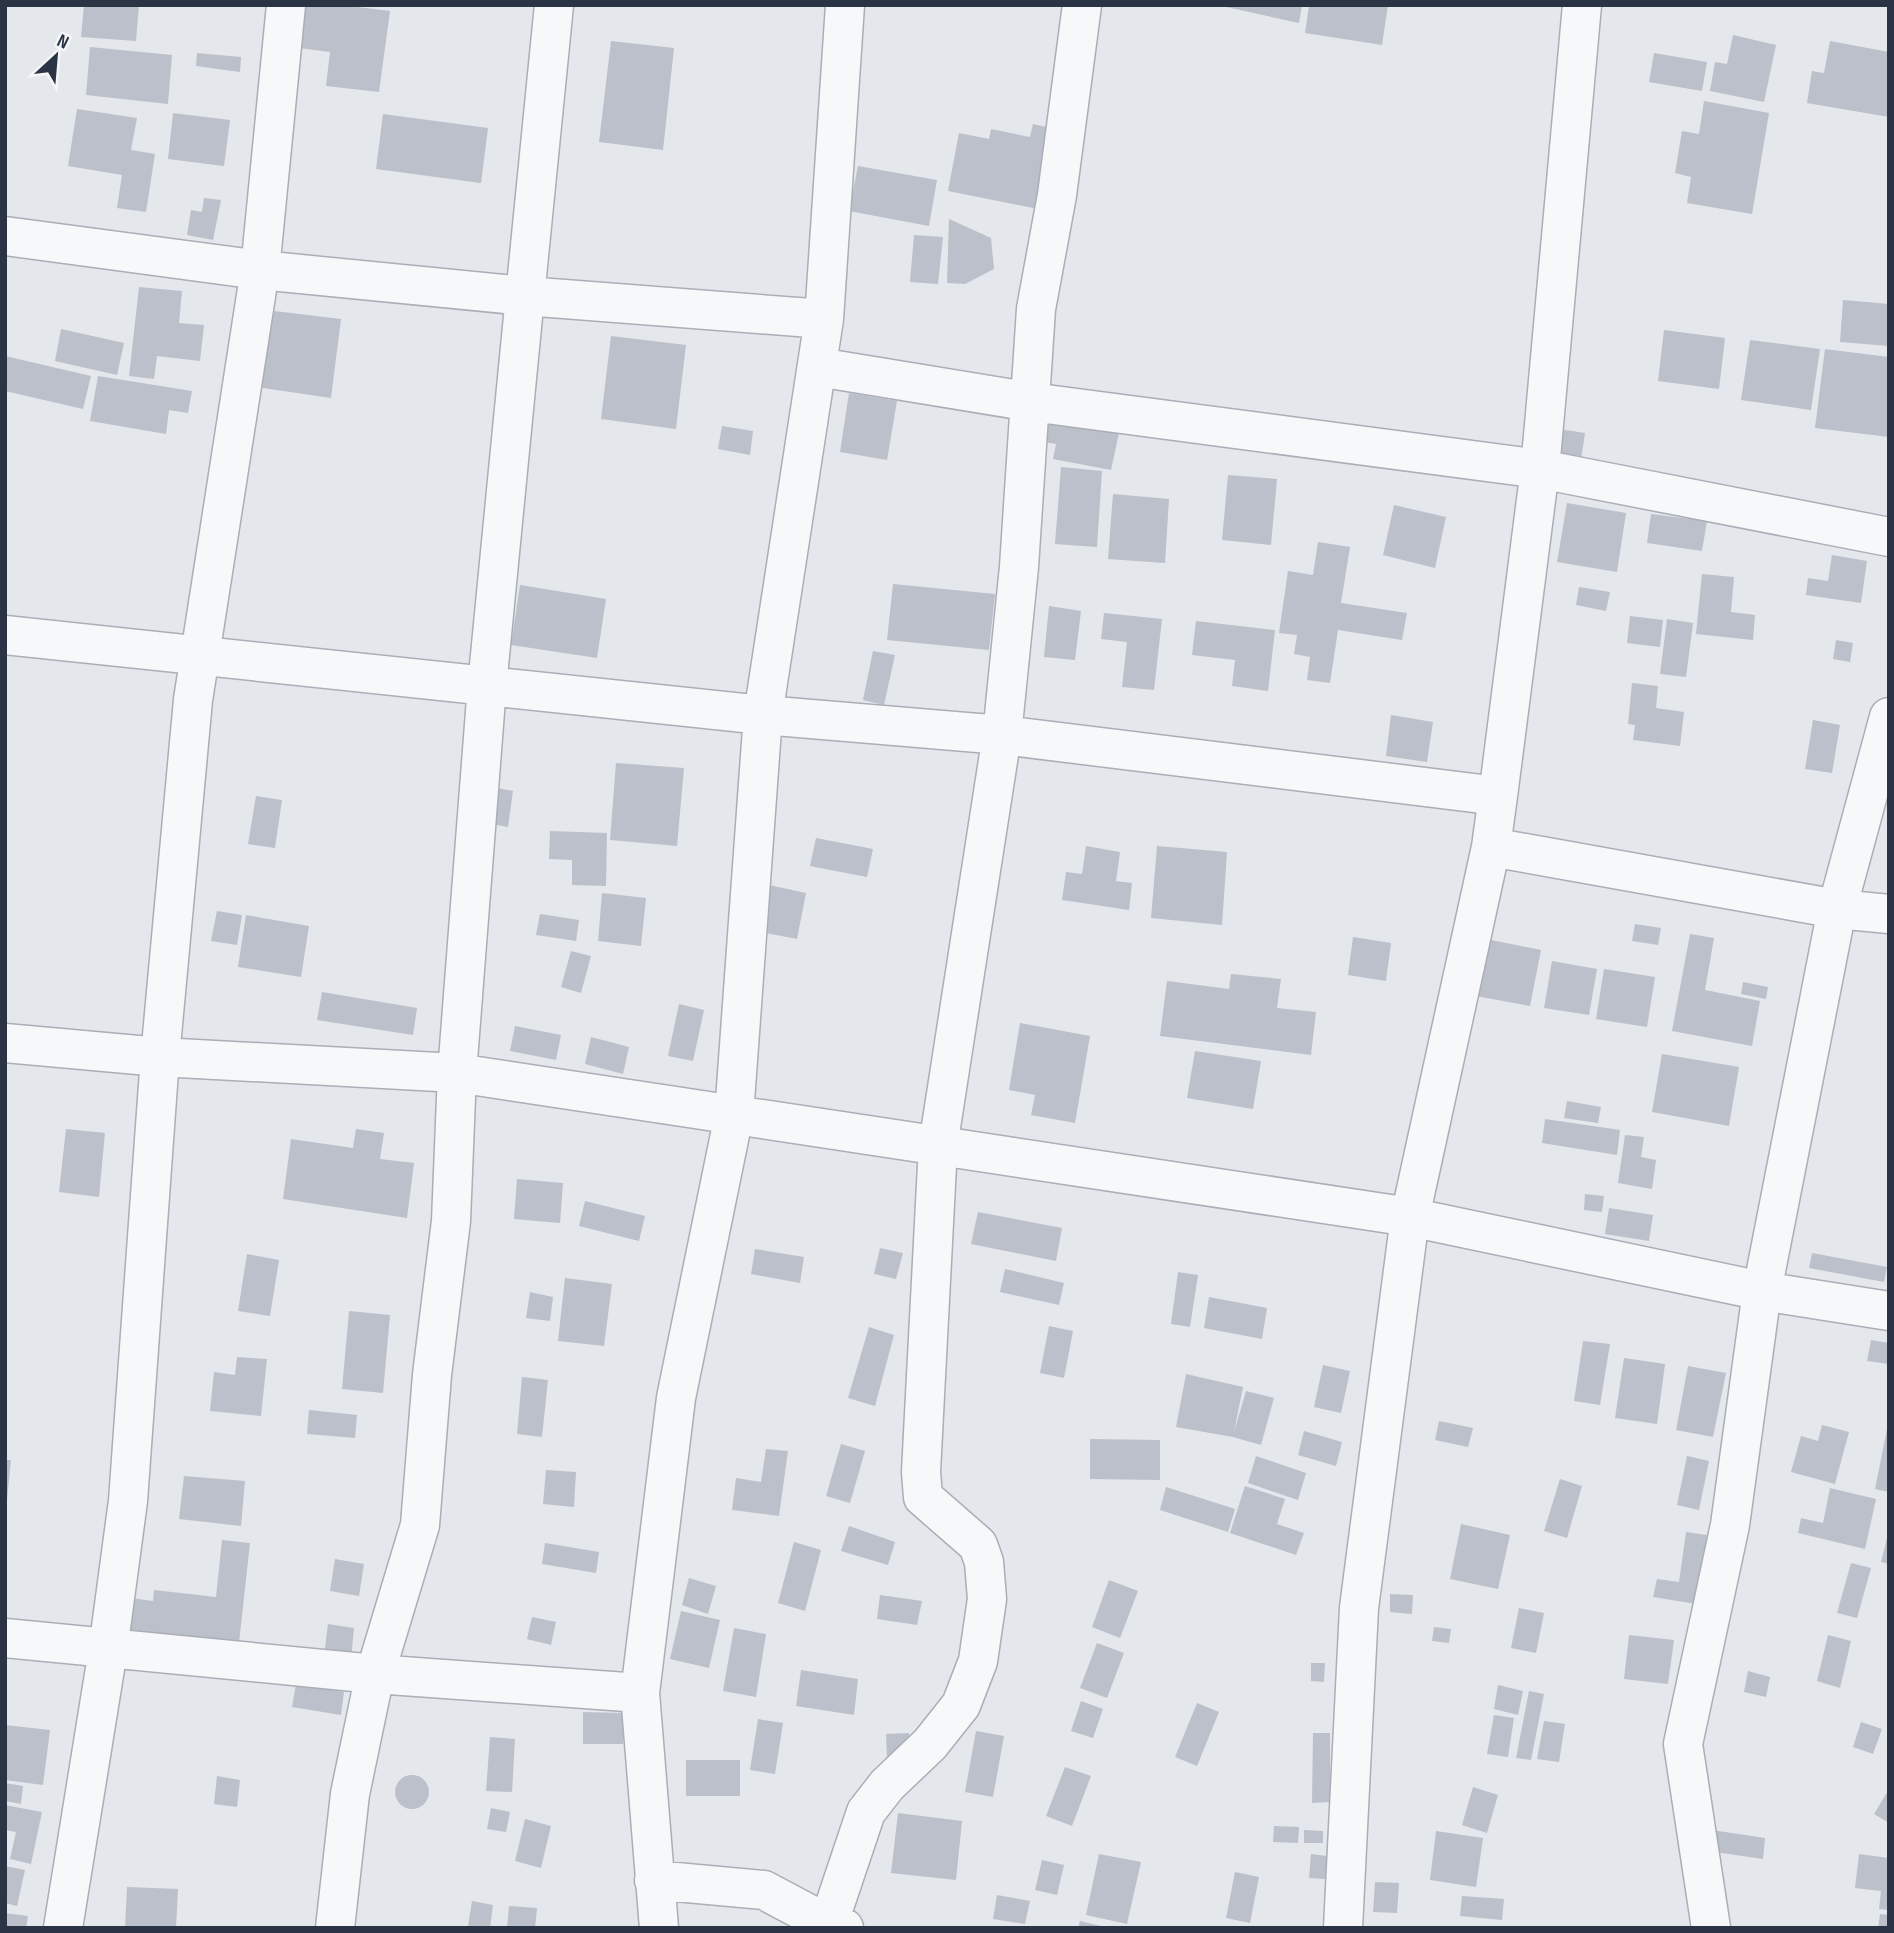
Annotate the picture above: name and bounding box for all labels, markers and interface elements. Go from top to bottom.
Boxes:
north arrow [21,21,91,91]
text: N [53,30,72,55]

